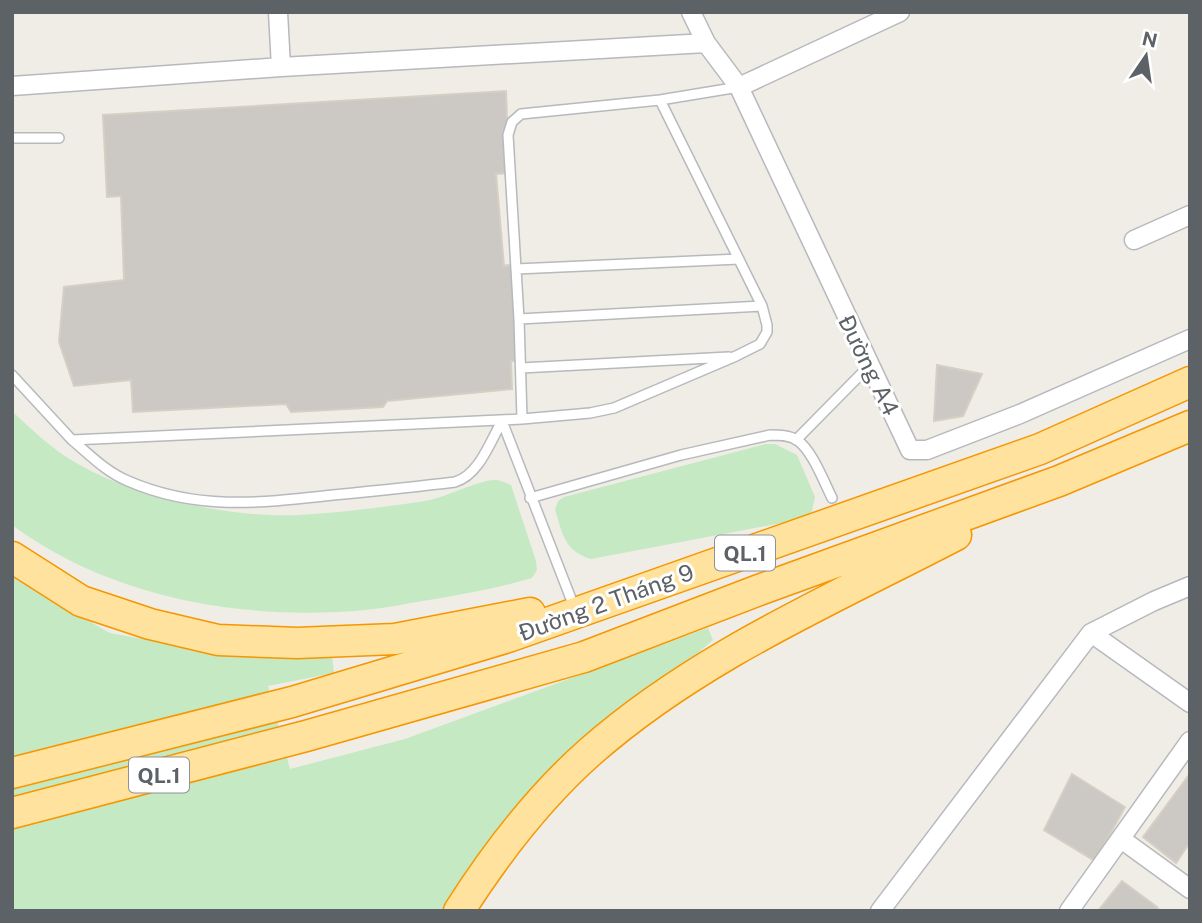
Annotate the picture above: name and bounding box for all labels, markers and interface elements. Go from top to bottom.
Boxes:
north arrow [1111,21,1181,91]
text: N [1140,27,1160,52]
street label: Đường A4 [833,310,905,420]
road number: QL.1 [715,536,775,570]
street label: Đường 2 Tháng 9 [515,558,697,646]
road number: QL.1 [129,758,189,792]

